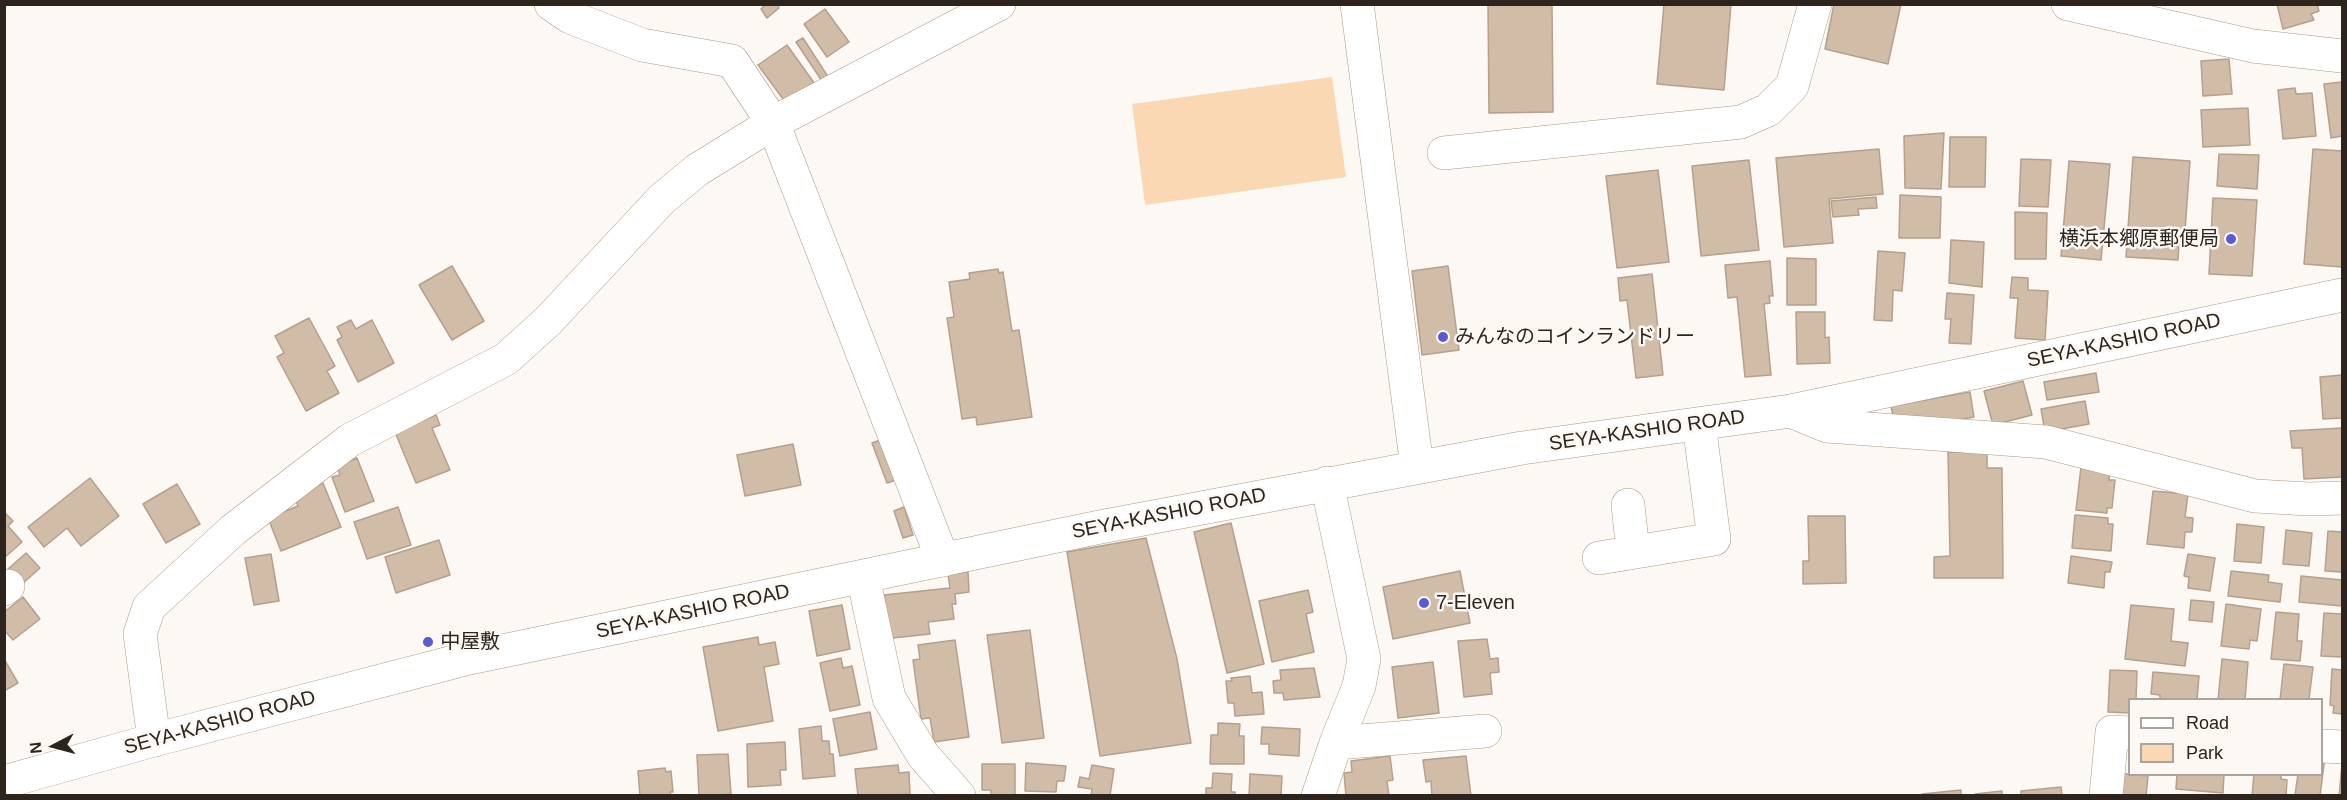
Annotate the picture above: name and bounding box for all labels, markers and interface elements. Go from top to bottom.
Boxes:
place label: 横浜本郷原郵便局 [2059,227,2219,251]
marker: 横浜本郷原郵便局 [2224,232,2238,246]
street label: SEYA-KASHIO ROAD [2025,309,2223,373]
place label: みんなのコインランドリー [1455,325,1695,349]
marker: みんなのコインランドリー [1436,330,1450,344]
street label: SEYA-KASHIO ROAD [1548,405,1746,457]
street label: SEYA-KASHIO ROAD [1070,483,1268,545]
street label: SEYA-KASHIO ROAD [594,580,792,644]
place label: 7-Eleven [1436,591,1515,615]
marker: 7-Eleven [1417,596,1431,610]
place label: 中屋敷 [440,630,500,654]
marker: 中屋敷 [421,635,435,649]
street label: SEYA-KASHIO ROAD [122,686,318,760]
legend [2128,698,2323,776]
text: Road [2186,713,2229,733]
north arrow [24,716,84,776]
text: N [27,741,45,755]
text: Park [2186,743,2223,763]

